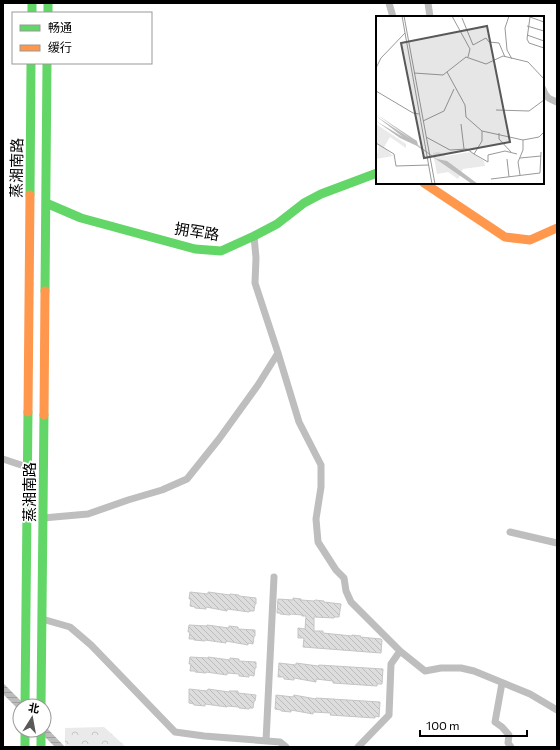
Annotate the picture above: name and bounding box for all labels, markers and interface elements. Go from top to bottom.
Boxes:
legend [12,12,152,64]
inset map [376,16,544,184]
text: 畅通 [48,20,72,34]
text: 缓行 [48,40,72,54]
street label: 蒸湘南路 [6,138,26,198]
street label: 拥军路 [173,219,221,243]
street label: 蒸湘南路 [20,462,38,522]
north arrow [12,698,52,738]
text: 北 [27,700,41,715]
scale bar [420,712,527,738]
text: 100 m [426,718,460,732]

